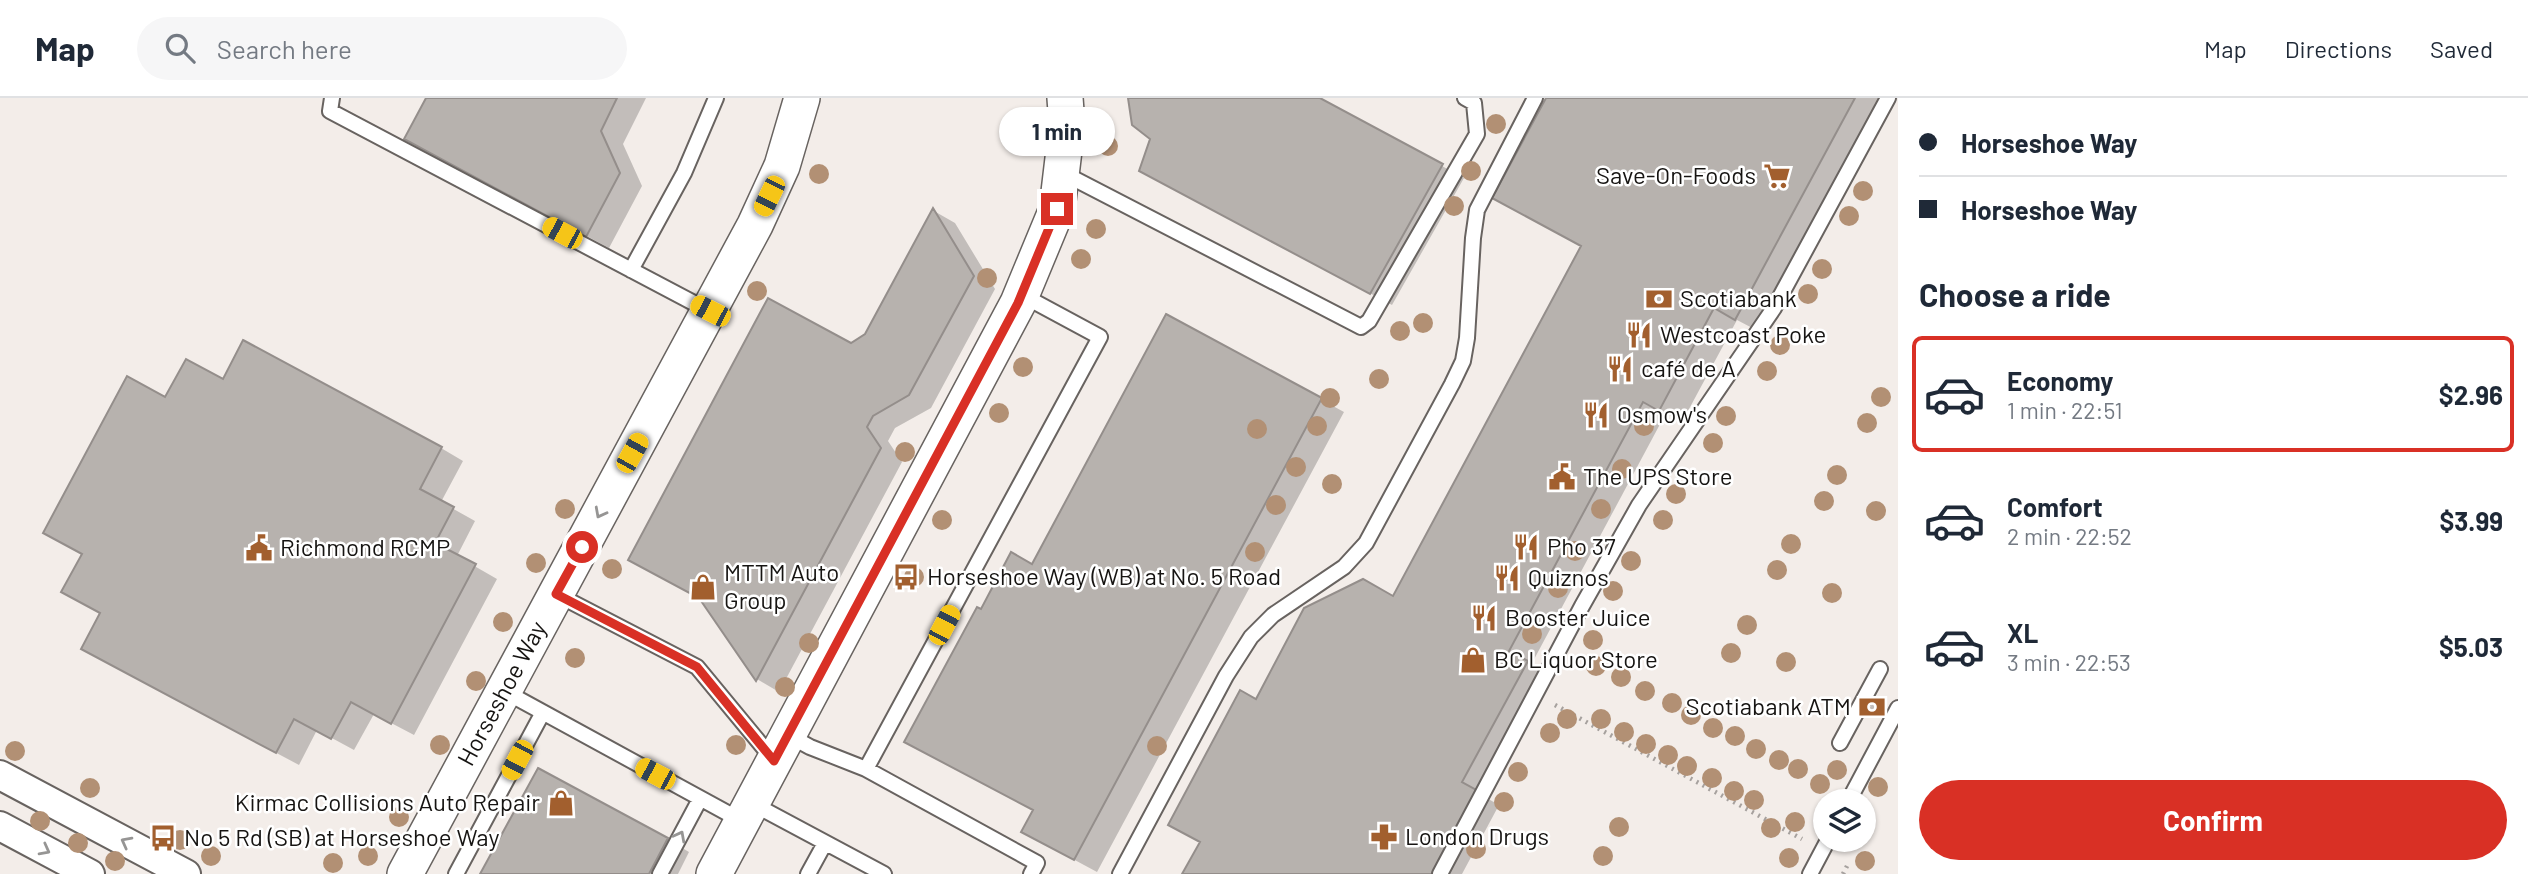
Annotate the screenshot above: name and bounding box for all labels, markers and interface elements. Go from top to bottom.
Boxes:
search box [137,17,627,80]
text: Map [35,28,95,68]
icon: search [161,29,199,67]
text: Search here [217,33,352,64]
text: Map [2204,34,2247,63]
text: Directions [2285,34,2392,63]
text: Saved [2430,34,2493,63]
callout: 1 min [999,108,1115,156]
text: 1 min [1032,117,1082,145]
text: Horseshoe Way [1961,127,2137,158]
place label: Save-On-Foods [1596,160,1756,189]
supermarket icon: Save-On-Foods [1762,161,1792,191]
car [751,173,788,219]
route end [1041,193,1073,225]
text: Horseshoe Way [1961,194,2137,225]
car [539,214,586,252]
text: Choose a ride [1919,275,2111,313]
place label: Scotiabank [1680,283,1797,312]
bank icon: Scotiabank [1644,284,1674,314]
car [687,292,734,330]
place label: Westcoast Poke [1660,319,1826,348]
restaurant icon: Westcoast Poke [1624,320,1654,350]
place label: café de A [1641,353,1736,382]
restaurant icon: café de A [1605,354,1635,384]
icon: car [1923,363,1986,426]
text: Economy [2007,365,2113,396]
text: $2.96 [2439,379,2503,410]
text: 1 min · 22:51 [2007,396,2123,424]
place label: Osmow's [1617,399,1707,428]
restaurant icon: Osmow's [1581,400,1611,430]
car [613,430,652,476]
place label: The UPS Store [1583,461,1732,490]
public building icon: The UPS Store [1547,462,1577,492]
icon: car [1923,489,1986,552]
text: Comfort [2007,491,2103,522]
one-way arrow [595,505,608,518]
text: $3.99 [2439,505,2503,536]
text: 2 min · 22:52 [2007,522,2132,550]
route start [566,531,598,563]
place label: Pho 37 [1547,531,1616,560]
place label: Richmond RCMP [280,532,450,561]
restaurant icon: Pho 37 [1511,532,1541,562]
public building icon: Richmond RCMP [244,533,274,563]
place label: MTTM Auto Group [724,557,839,614]
place label: Horseshoe Way (WB) at No. 5 Road [927,561,1281,590]
bus stop icon: Horseshoe Way (WB) at No. 5 Road [891,562,921,592]
place label: Quiznos [1528,562,1609,591]
restaurant icon: Quiznos [1492,563,1522,593]
shop icon: MTTM Auto Group [688,572,718,602]
car [925,602,964,648]
place label: Booster Juice [1505,602,1650,631]
restaurant icon: Booster Juice [1469,603,1499,633]
icon: car [1923,615,1986,678]
street label: Horseshoe Way [450,616,552,770]
text: XL [2007,617,2038,648]
text: $5.03 [2439,631,2503,662]
place label: BC Liquor Store [1494,644,1658,673]
shop icon: BC Liquor Store [1458,645,1488,675]
text: 3 min · 22:53 [2007,648,2131,676]
place label: Scotiabank ATM [1686,691,1851,720]
bank icon: Scotiabank ATM [1857,692,1887,722]
car [498,737,537,783]
car [632,755,679,793]
button: Confirm [1919,780,2507,860]
place label: Kirmac Collisions Auto Repair [235,787,540,816]
shop icon: Kirmac Collisions Auto Repair [546,788,576,818]
map controls [1813,789,1876,852]
button: layers [1813,789,1876,852]
place label: London Drugs [1405,821,1549,850]
place label: No 5 Rd (SB) at Horseshoe Way [184,822,500,851]
pharmacy icon: London Drugs [1369,822,1399,852]
bus stop icon: No 5 Rd (SB) at Horseshoe Way [148,823,178,853]
one-way arrow [672,831,685,844]
one-way arrow [120,837,133,850]
one-way arrow [38,842,50,855]

